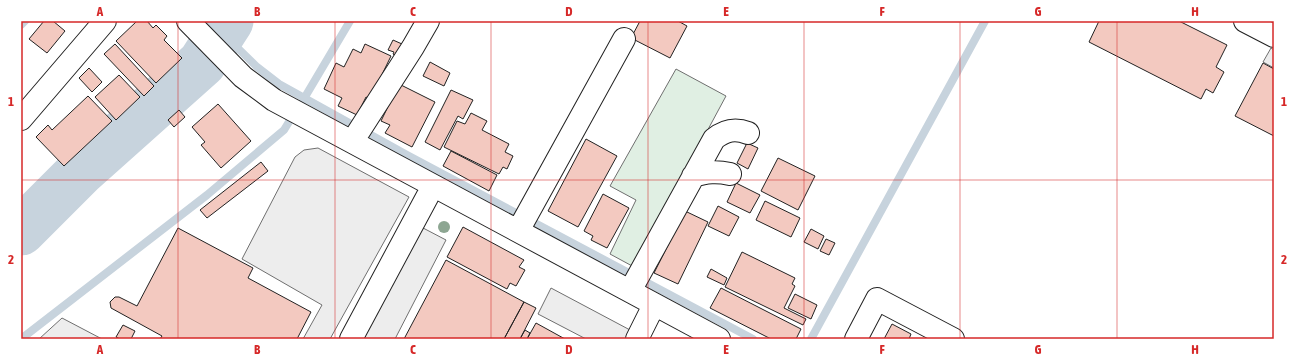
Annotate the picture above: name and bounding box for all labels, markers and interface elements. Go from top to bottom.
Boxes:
text: A [96,4,104,19]
text: B [254,4,261,19]
text: C [410,4,416,19]
text: D [565,4,573,19]
text: E [723,4,729,19]
text: F [879,4,885,19]
text: G [1035,4,1042,19]
text: H [1191,4,1199,19]
text: 1 [8,94,14,109]
text: 1 [1281,94,1287,109]
text: 2 [8,252,14,267]
text: 2 [1281,252,1287,267]
text: A [96,342,104,357]
text: B [254,342,261,357]
text: C [410,342,416,357]
text: D [565,342,573,357]
text: E [723,342,729,357]
text: F [879,342,885,357]
text: G [1035,342,1042,357]
text: H [1191,342,1199,357]

